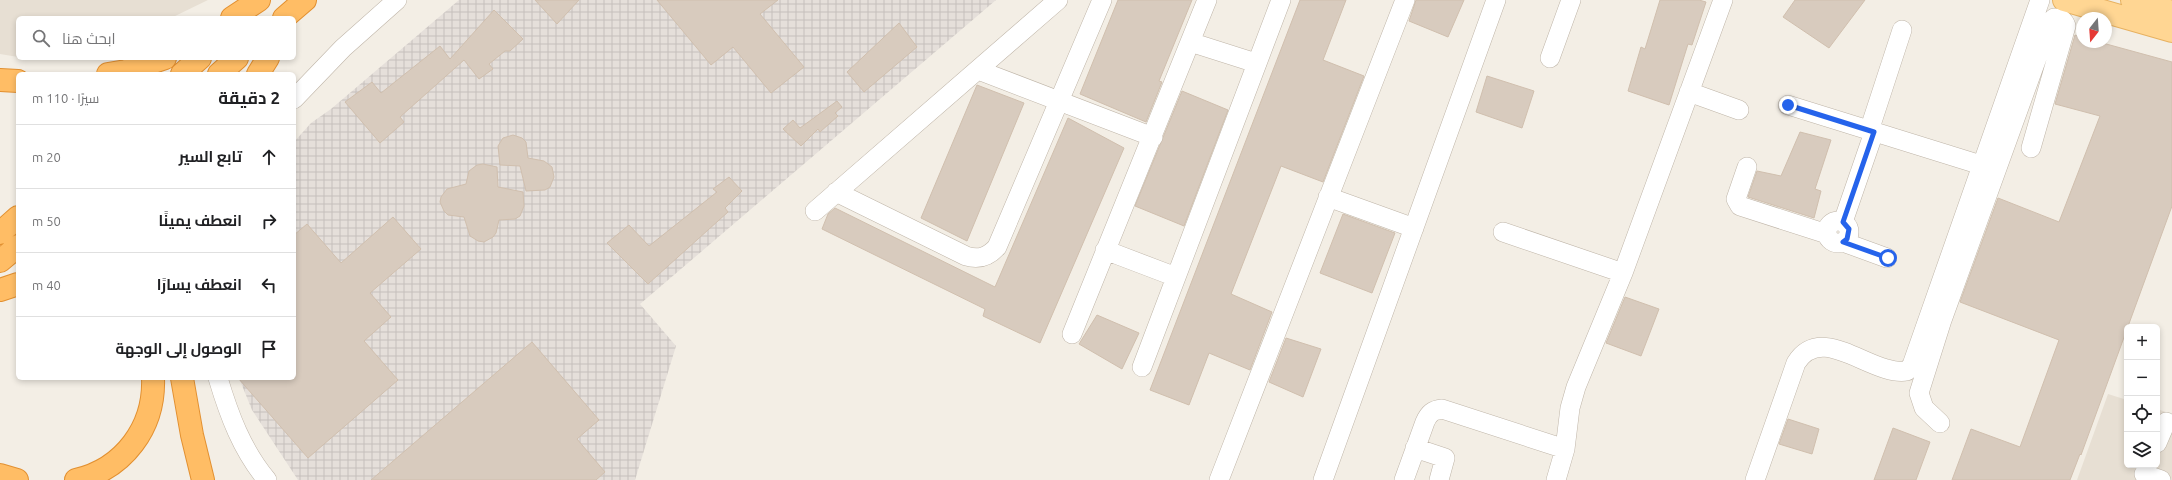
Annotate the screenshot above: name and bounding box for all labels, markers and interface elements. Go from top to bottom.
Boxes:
north arrow [2076,12,2112,48]
search box [16,16,296,60]
icon: search [30,27,52,49]
text: ابحث هنا [62,30,116,47]
text: 2 دقيقة [218,88,280,107]
text: سيرًا · 110 m [32,91,99,105]
route end [1779,96,1797,114]
icon: ahead [258,146,280,168]
text: تابع السير [179,148,242,165]
text: 20 m [32,150,61,164]
icon: right [258,210,280,232]
text: انعطف يمينًا [158,212,242,229]
text: 50 m [32,214,61,228]
route start [1879,249,1897,267]
icon: left [258,274,280,296]
text: انعطف يسارًا [157,276,242,293]
text: 40 m [32,278,61,292]
map controls [2124,324,2160,468]
button: + [2124,324,2160,360]
icon: arrive [258,338,280,360]
text: الوصول إلى الوجهة [115,340,242,357]
button: − [2124,360,2160,396]
button: locate [2124,396,2160,432]
button: layers [2124,432,2160,468]

